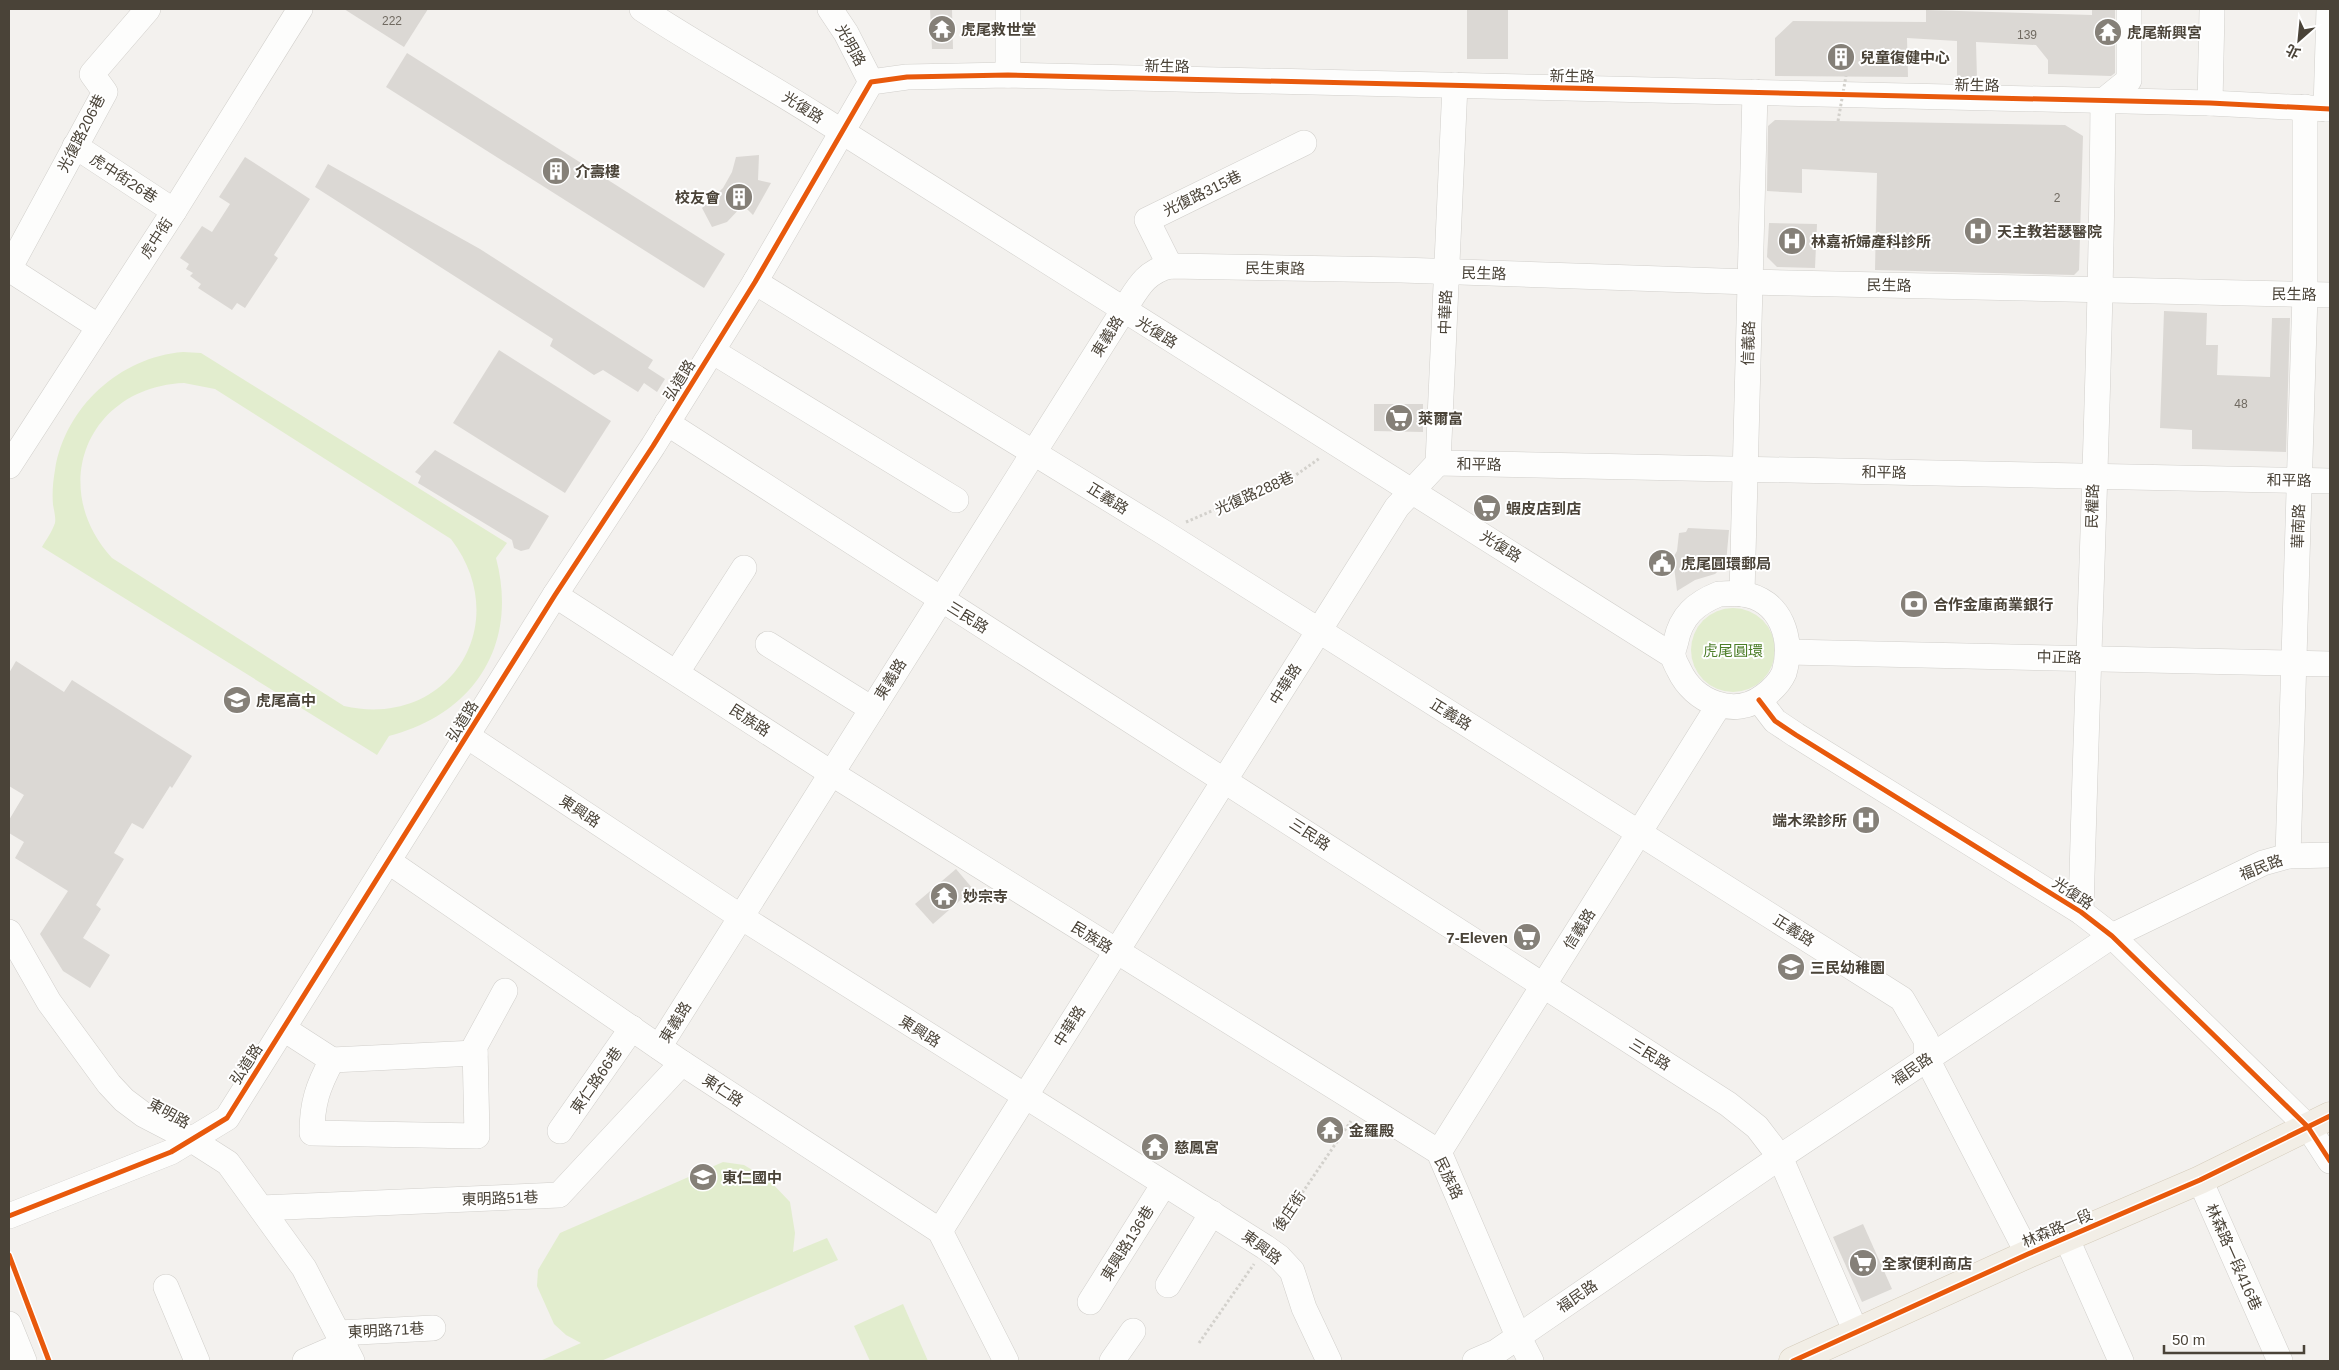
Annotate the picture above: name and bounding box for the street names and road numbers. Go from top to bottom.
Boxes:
street label: 光明路 [833,21,869,69]
street label: 新生路 [1144,57,1190,75]
street label: 新生路 [1549,67,1595,85]
street label: 新生路 [1954,76,2000,94]
street label: 光復路 [779,88,827,126]
street label: 光復路206巷 [54,91,108,175]
street label: 虎中街26巷 [87,150,161,206]
street label: 光復路315巷 [1160,167,1244,219]
street label: 虎中街 [137,214,175,262]
street label: 民生東路 [1245,259,1305,277]
street label: 民生路 [1461,264,1507,282]
street label: 民生路 [1866,276,1912,294]
street label: 民生路 [2271,285,2317,303]
street label: 中華路 [1436,289,1454,335]
street label: 東義路 [1088,312,1126,360]
street label: 光復路 [1133,313,1181,351]
street label: 信義路 [1739,320,1757,366]
street label: 弘道路 [660,356,698,404]
street label: 和平路 [1456,455,1502,473]
street label: 和平路 [1861,463,1907,481]
street label: 光復路288巷 [1212,468,1296,518]
street label: 和平路 [2266,471,2312,489]
street label: 正義路 [1084,479,1132,517]
street label: 民權路 [2083,483,2101,529]
street label: 華南路 [2289,503,2307,549]
street label: 光復路 [1477,527,1525,565]
street label: 三民路 [944,598,992,636]
street label: 中正路 [2036,648,2082,666]
street label: 東義路 [871,655,909,703]
street label: 中華路 [1266,660,1304,708]
street label: 正義路 [1427,695,1475,733]
street label: 弘道路 [443,697,481,745]
street label: 民族路 [726,701,774,739]
street label: 東興路 [556,792,604,830]
street label: 三民路 [1286,815,1334,853]
street label: 福民路 [2237,851,2285,883]
street label: 光復路 [2049,874,2097,912]
street label: 信義路 [1560,905,1598,953]
street label: 正義路 [1770,911,1818,949]
street label: 民族路 [1068,918,1116,956]
street label: 東義路 [656,998,694,1046]
street label: 中華路 [1050,1002,1088,1050]
street label: 東興路 [896,1012,944,1050]
street label: 三民路 [1626,1035,1674,1073]
street label: 弘道路 [227,1040,265,1088]
street label: 東仁路66巷 [567,1044,625,1116]
street label: 福民路 [1889,1049,1935,1089]
street label: 東仁路 [699,1071,747,1109]
street label: 東明路 [145,1095,193,1131]
street label: 民族路 [1432,1154,1466,1202]
street label: 東明路51巷 [461,1188,539,1208]
street label: 後庄街 [1269,1188,1309,1234]
street label: 林森路一段416巷 [2203,1201,2265,1313]
street label: 東興路136巷 [1097,1202,1157,1284]
street label: 林森路一段 [2019,1206,2095,1250]
street label: 東興路 [1239,1227,1285,1267]
street label: 福民路 [1554,1276,1600,1316]
street label: 東明路71巷 [347,1320,425,1340]

